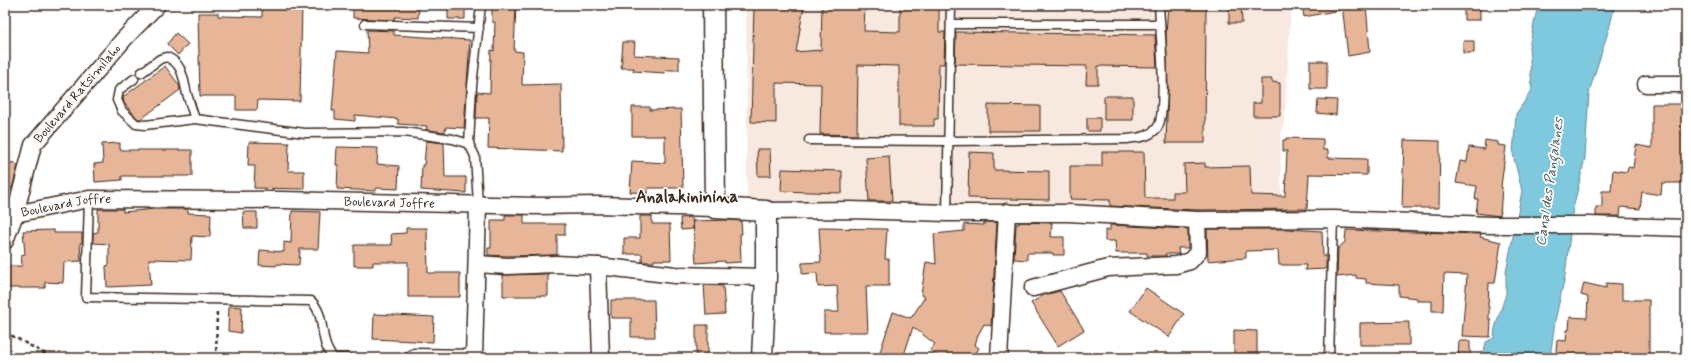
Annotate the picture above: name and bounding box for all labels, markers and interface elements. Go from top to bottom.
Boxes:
street label: Boulevard Ratsimilaho [30,40,125,146]
water label: Canal des Pangalanes [1532,115,1570,248]
district label: Analakininina [636,186,739,208]
street label: Boulevard Joffre [20,190,111,221]
street label: Boulevard Joffre [344,193,435,212]

